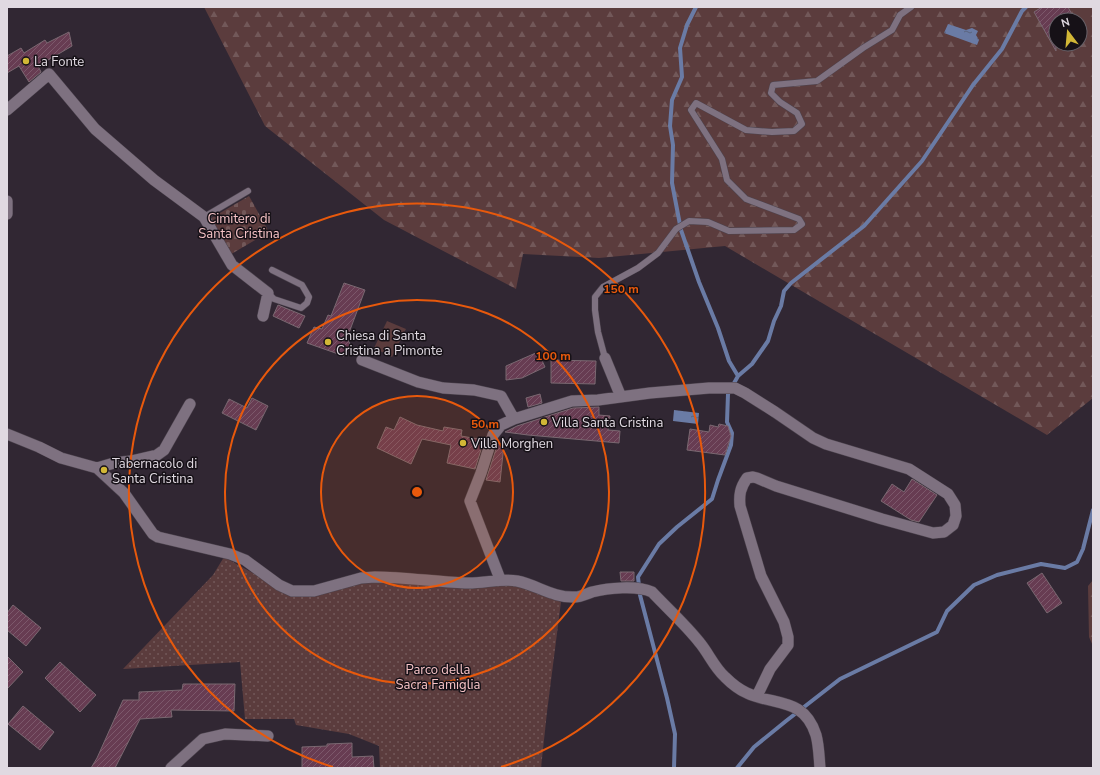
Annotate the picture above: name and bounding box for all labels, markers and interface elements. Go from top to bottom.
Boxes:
north arrow [1048,12,1088,52]
text: N [1059,15,1071,31]
place label: La Fonte [34,53,84,71]
marker: La Fonte [21,56,31,66]
park label: Cimitero di Santa Cristina [198,210,280,243]
text: 150 m [603,281,639,297]
place label: Chiesa di Santa Cristina a Pimonte [336,327,442,360]
marker: Chiesa di Santa Cristina a Pimonte [323,337,333,347]
text: 100 m [535,348,571,364]
place label: Villa Santa Cristina [551,414,663,432]
text: 50 m [471,416,499,432]
marker: Villa Santa Cristina [539,417,549,427]
place label: Villa Morghen [470,435,553,453]
marker: Villa Morghen [458,438,468,448]
place label: Tabernacolo di Santa Cristina [112,455,197,488]
marker: Tabernacolo di Santa Cristina [99,465,109,475]
centre of rings [410,485,424,499]
park label: Parco della Sacra Famiglia [396,661,481,694]

